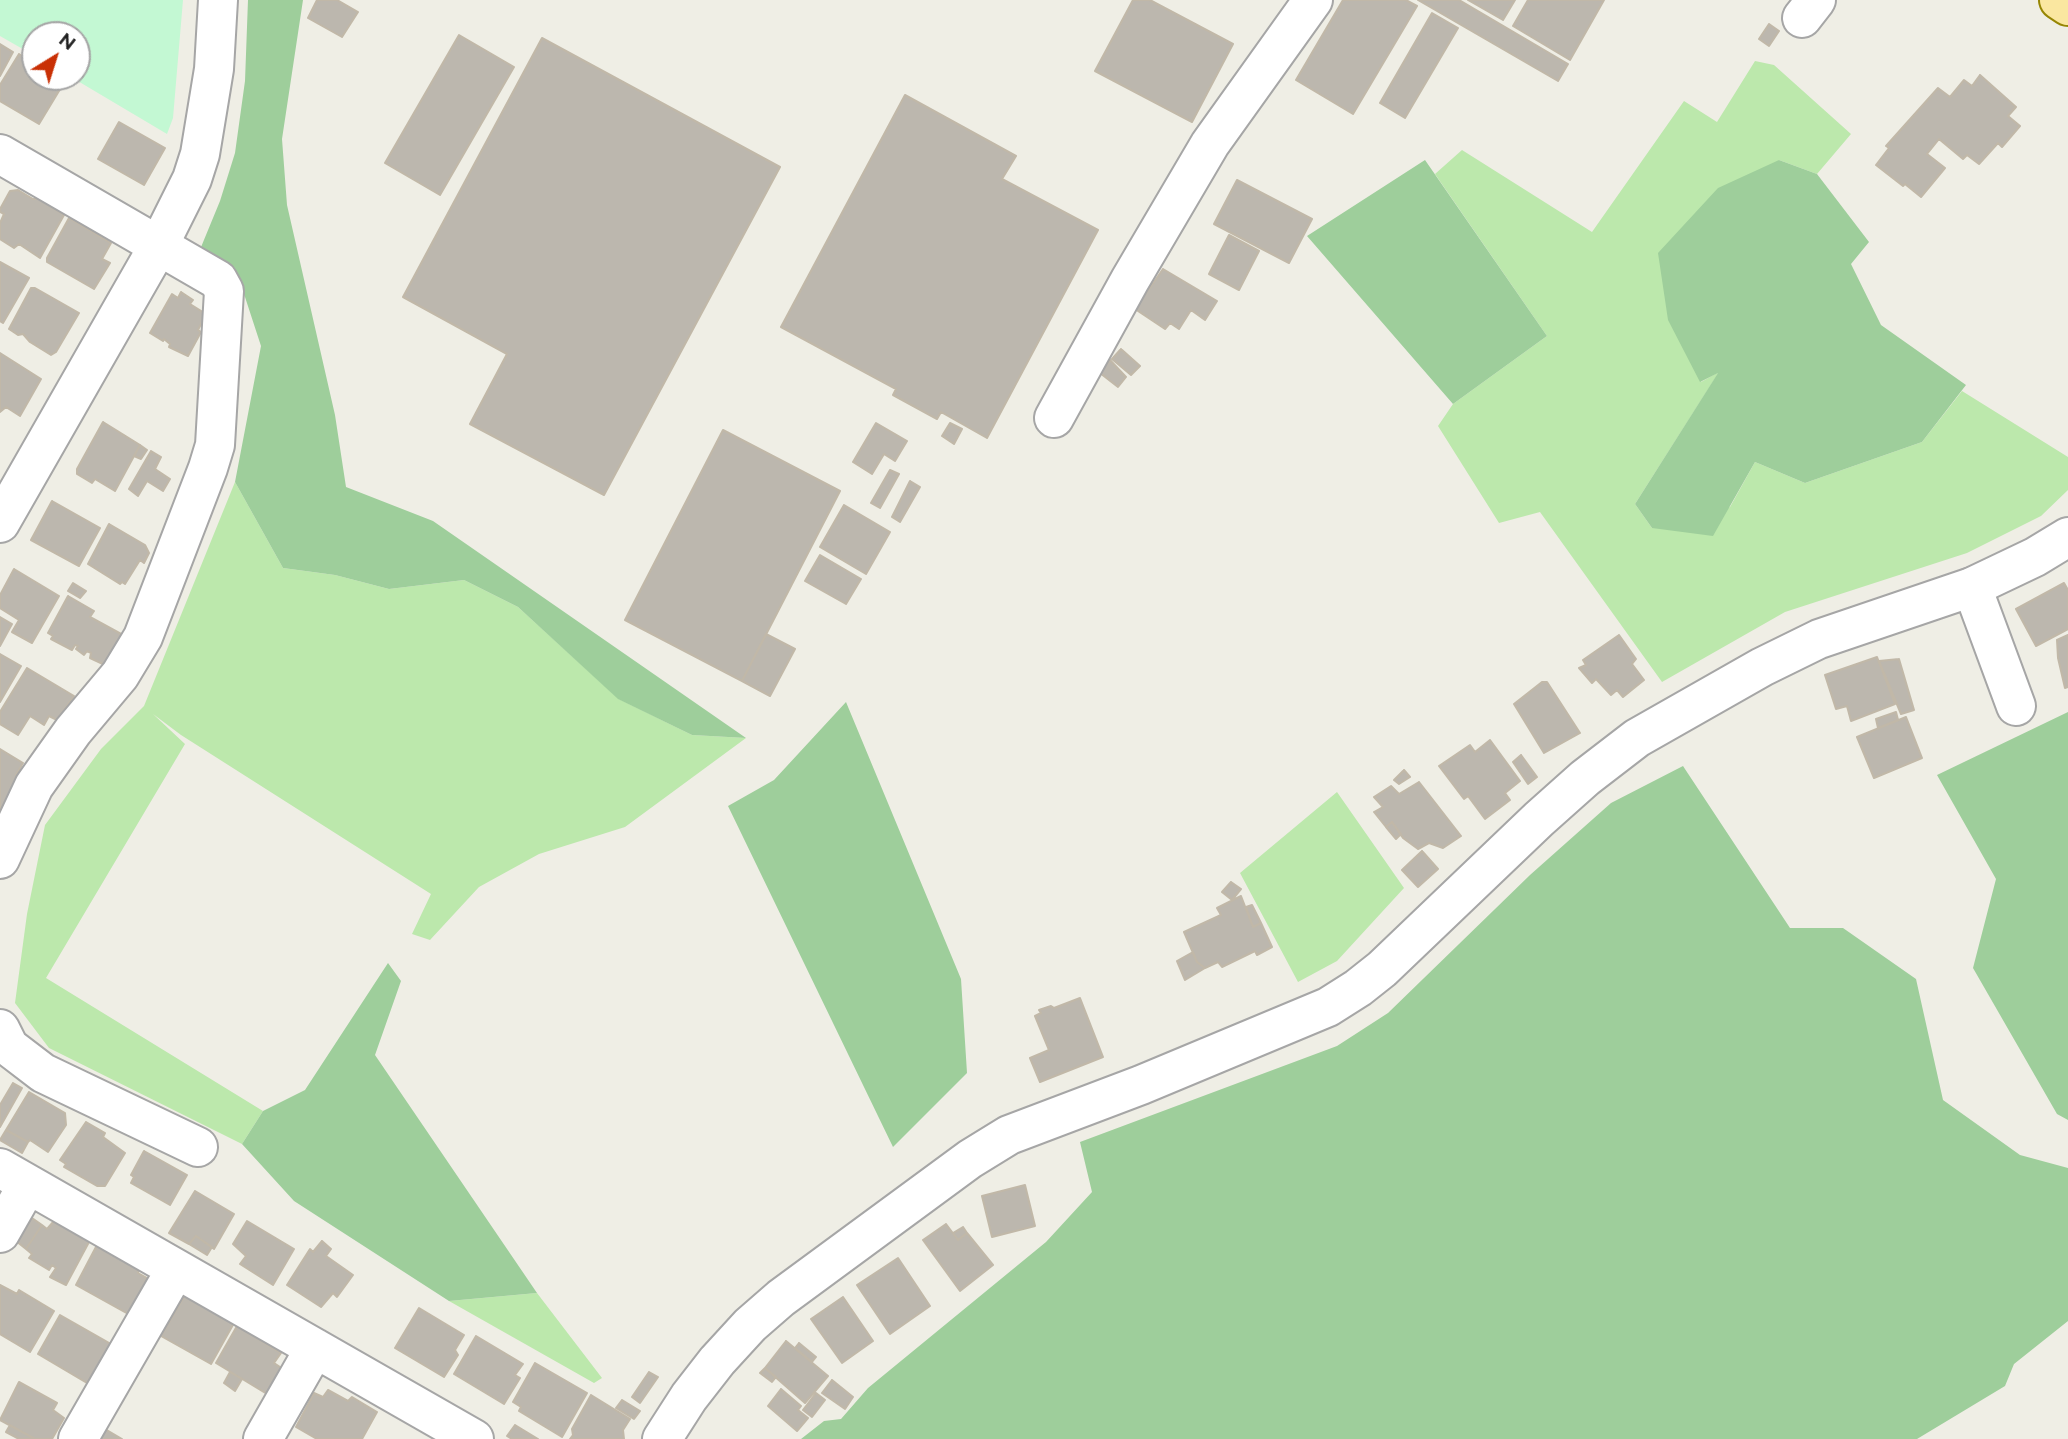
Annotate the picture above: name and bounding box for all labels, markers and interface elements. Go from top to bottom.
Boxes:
north arrow [21,21,91,91]
text: N [55,28,80,54]

